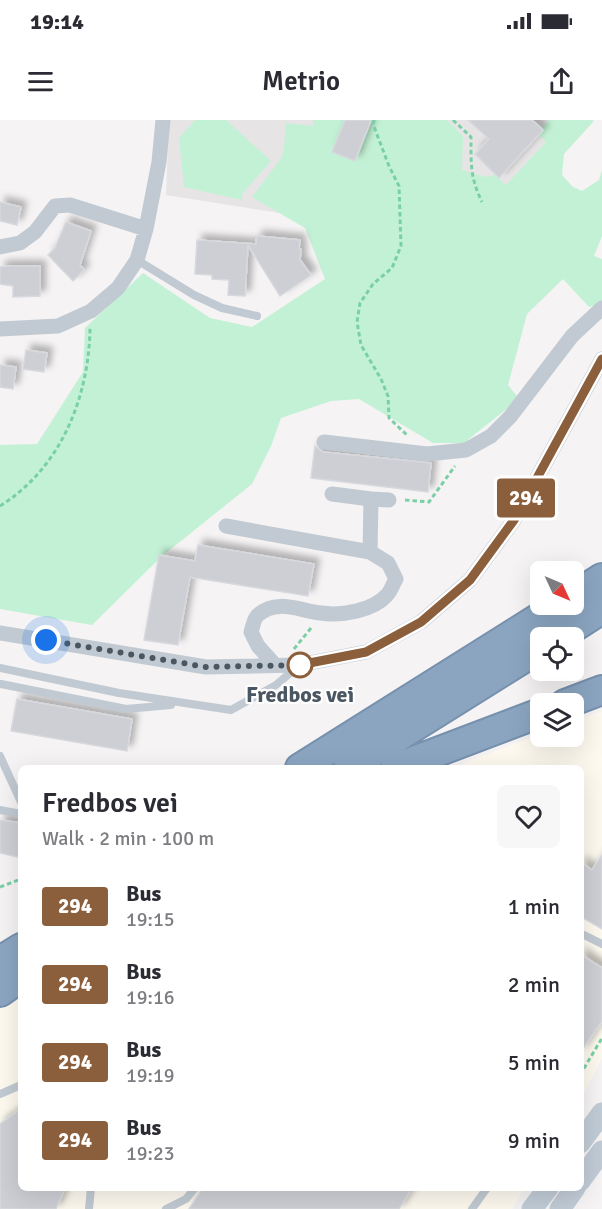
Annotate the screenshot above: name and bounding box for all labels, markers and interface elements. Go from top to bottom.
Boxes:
text: 19:14 [30,8,84,35]
icon: menu [24,65,57,98]
text: Metrio [262,65,340,98]
icon: share [545,65,578,98]
line badge: 294 [492,478,560,518]
text: 294 [509,485,543,511]
north arrow [530,561,584,615]
map controls [530,561,584,747]
your location [31,625,61,655]
button: locate [530,627,584,681]
marker: Fredbos vei [287,652,313,678]
place label: Fredbos vei [246,681,354,708]
button: layers [530,693,584,747]
button: heart [497,785,560,848]
text: Fredbos vei [42,786,178,820]
text: Walk · 2 min · 100 m [42,826,214,851]
text: Bus [126,880,161,907]
text: 294 [58,893,92,919]
text: 1 min [508,893,560,920]
text: 19:15 [126,907,175,932]
text: Bus [126,958,161,985]
text: 294 [58,971,92,997]
text: 2 min [508,971,560,998]
text: 19:16 [126,985,175,1010]
text: Bus [126,1036,161,1063]
text: 294 [58,1049,92,1075]
text: 5 min [508,1049,560,1076]
text: 19:19 [126,1063,175,1088]
text: Bus [126,1114,161,1141]
text: 294 [58,1127,92,1153]
text: 9 min [508,1127,560,1154]
text: 19:23 [126,1141,175,1166]

